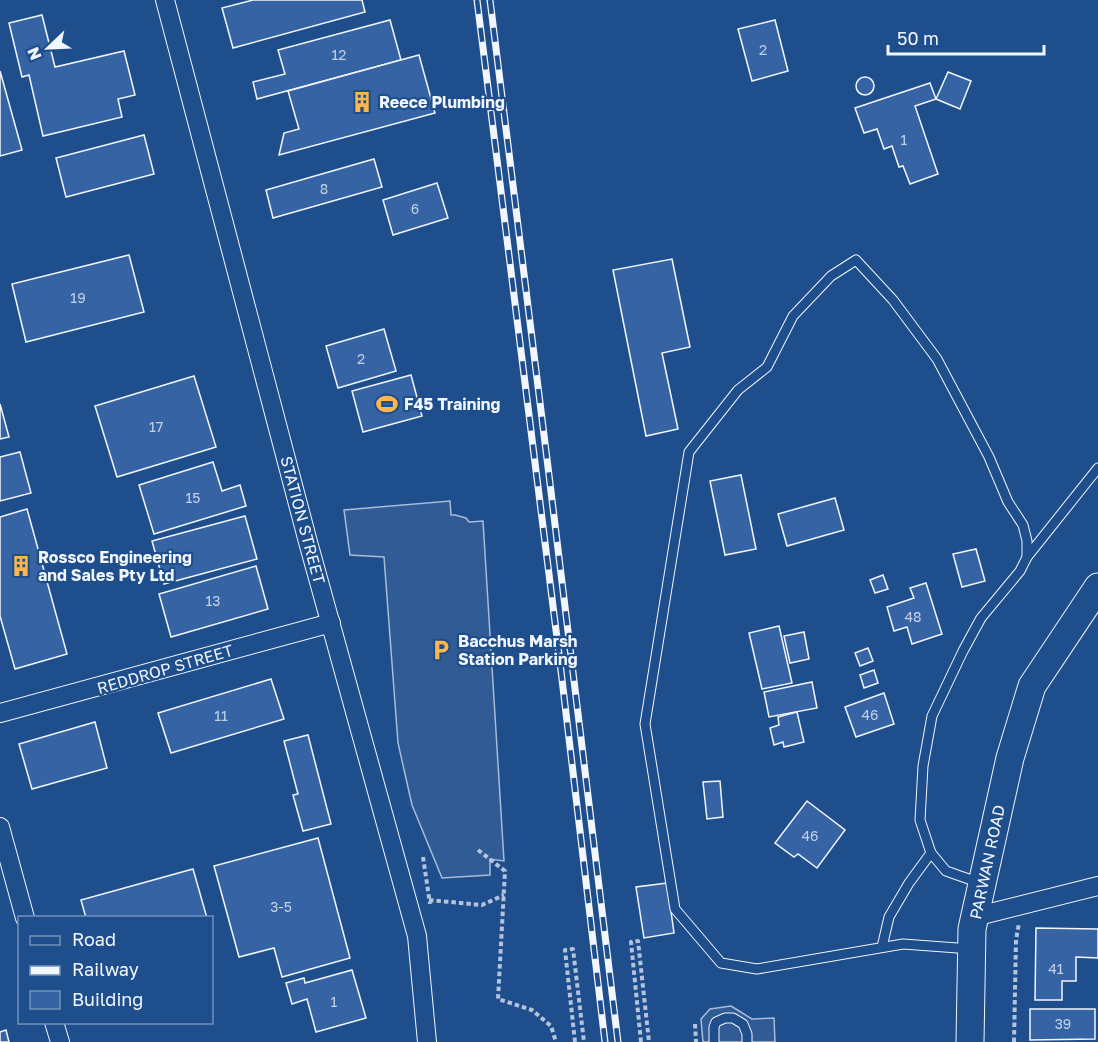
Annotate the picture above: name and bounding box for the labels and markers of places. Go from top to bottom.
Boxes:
building icon: Reece Plumbing [350,90,374,114]
place label: Reece Plumbing [379,92,505,112]
sports icon: F45 Training [375,392,399,416]
place label: F45 Training [404,394,500,414]
place label: Rossco Engineering and Sales Pty Ltd [38,547,192,585]
building icon: Rossco Engineering and Sales Pty Ltd [9,554,33,578]
place label: Bacchus Marsh Station Parking [458,631,578,669]
parking icon: Bacchus Marsh Station Parking [429,638,453,662]

